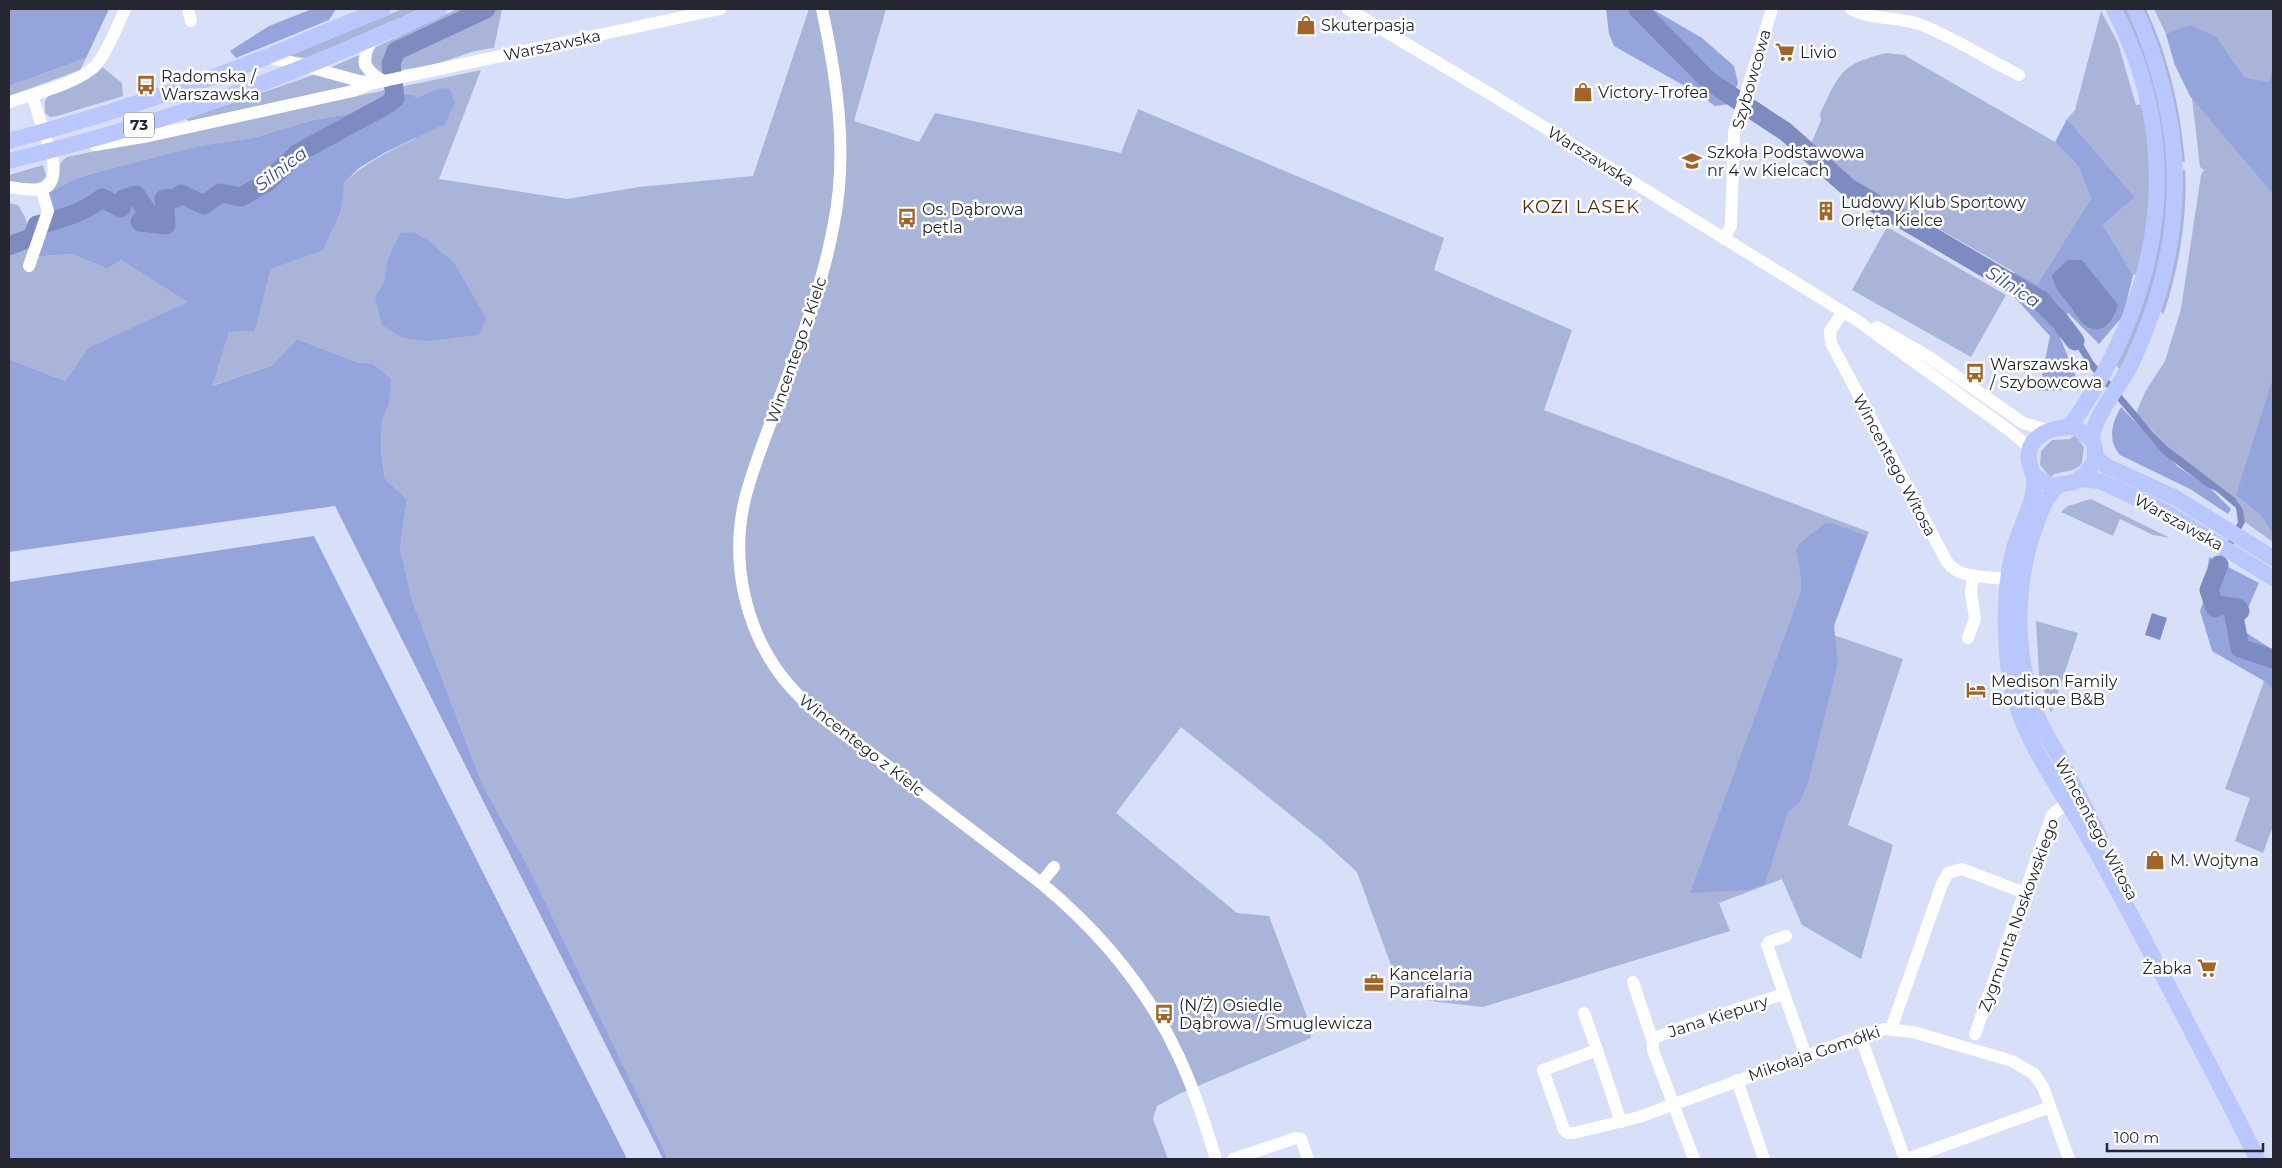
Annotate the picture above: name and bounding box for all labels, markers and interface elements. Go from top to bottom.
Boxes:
shop icon: Skuterpasja [1295,14,1317,36]
place label: Skuterpasja [1321,16,1415,35]
street label: Warszawska [502,26,602,65]
street label: Szybowcowa [1728,27,1775,131]
supermarket icon: Livio [1774,41,1796,63]
place label: Livio [1800,43,1837,62]
place label: Radomska / Warszawska [161,67,260,104]
bus stop icon: Radomska / Warszawska [135,74,157,96]
shop icon: Victory-Trofea [1572,81,1594,103]
place label: Victory-Trofea [1598,83,1708,102]
road number: 73 [124,112,154,138]
street label: Warszawska [1544,122,1638,191]
water label: Silnica [250,142,312,196]
place label: Szkoła Podstawowa nr 4 w Kielcach [1707,143,1865,180]
school or university icon: Szkoła Podstawowa nr 4 w Kielcach [1681,150,1703,172]
place label: Ludowy Klub Sportowy Orlęta Kielce [1841,193,2026,230]
district label: KOZI LASEK [1522,196,1640,218]
place label: Os. Dąbrowa pętla [922,200,1024,237]
building icon: Ludowy Klub Sportowy Orlęta Kielce [1815,200,1837,222]
bus stop icon: Os. Dąbrowa pętla [896,207,918,229]
water label: Silnica [1982,261,2044,313]
street label: Wincentego z Kielc [762,274,831,426]
place label: Warszawska / Szybowcowa [1989,355,2102,392]
bus stop icon: Warszawska / Szybowcowa [1964,362,1986,384]
street label: Wincentego Witosa [1849,391,1940,540]
street label: Warszawska [2131,490,2226,555]
place label: Medison Family Boutique B&B [1991,672,2118,709]
hotel icon: Medison Family Boutique B&B [1965,679,1987,701]
street label: Wincentego z Kielc [795,690,928,800]
street label: Wincentego Witosa [2051,755,2142,904]
street label: Zygmunta Noskowskiego [1975,816,2062,1014]
shop icon: M. Wojtyna [2144,849,2166,871]
place label: M. Wojtyna [2170,851,2259,870]
supermarket icon: Żabka [2196,957,2218,979]
place label: Żabka [2142,959,2192,978]
place label: Kancelaria Parafialna [1389,965,1473,1002]
office icon: Kancelaria Parafialna [1363,972,1385,994]
street label: Jana Kiepury [1665,991,1771,1042]
place label: (N/Ż) Osiedle Dąbrowa / Smuglewicza [1179,996,1373,1033]
bus stop icon: (N/Ż) Osiedle Dąbrowa / Smuglewicza [1153,1003,1175,1025]
street label: Mikołaja Gomółki [1746,1022,1883,1085]
scale bar [2107,1120,2263,1152]
text: 100 m [2114,1128,2159,1147]

